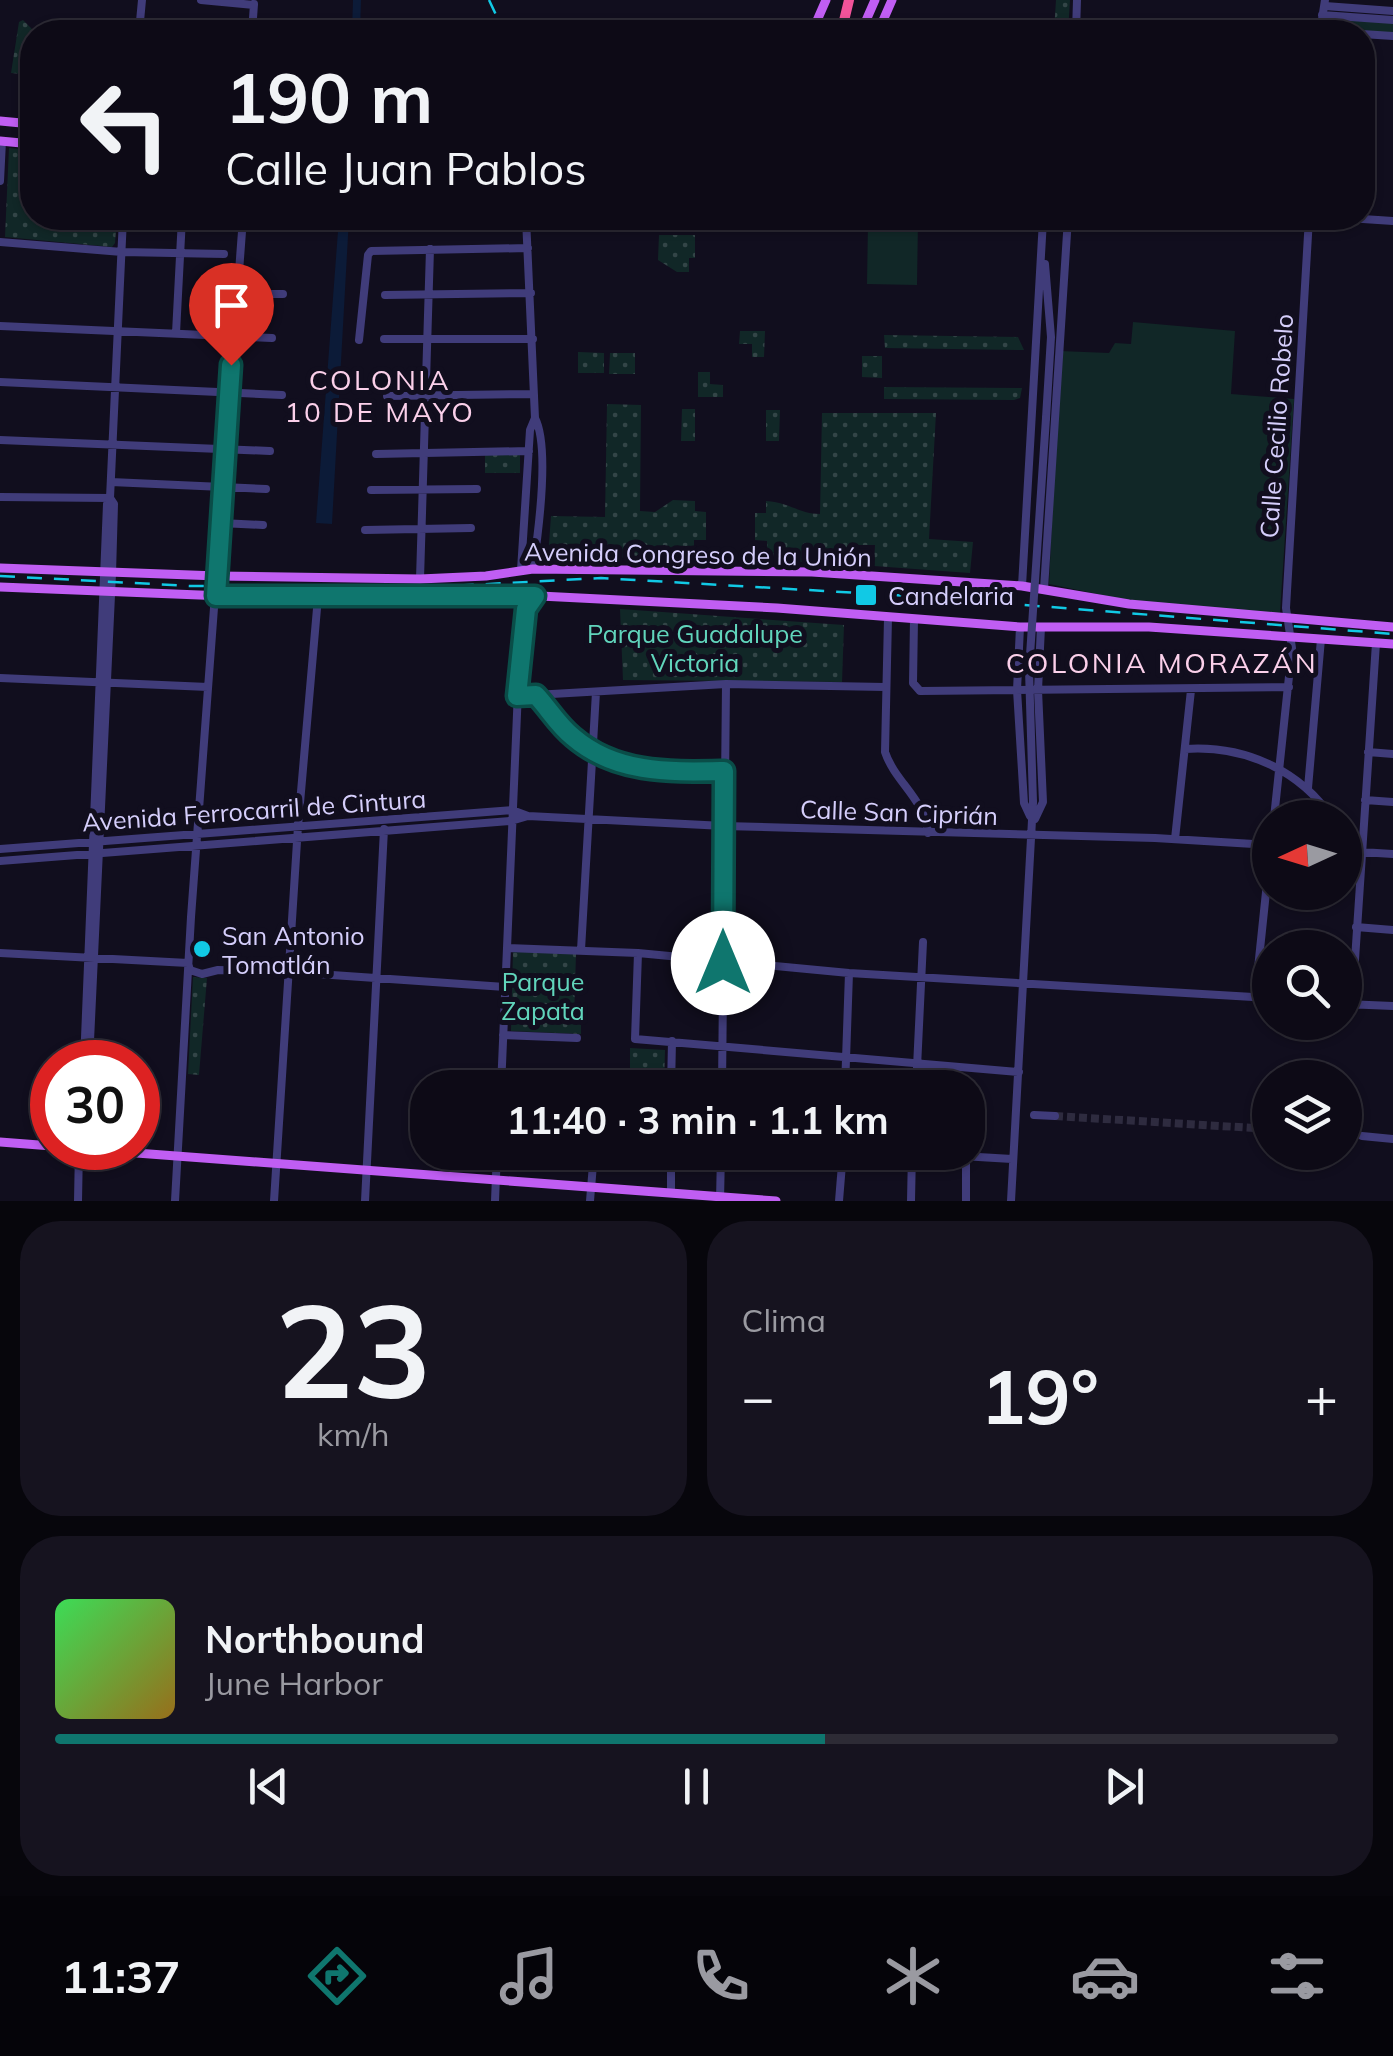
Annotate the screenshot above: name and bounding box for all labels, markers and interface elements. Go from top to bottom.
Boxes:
text: 190 m [225,53,433,141]
icon: left [60,60,190,190]
text: Calle Juan Pablos [225,140,587,196]
pin [189,263,274,366]
icon: arrive [204,278,259,333]
street label: Calle Cecilio Robelo [1253,313,1299,539]
district label: COLONIA 10 DE MAYO [285,362,475,429]
street label: Avenida Congreso de la Unión [524,535,872,573]
place label: Candelaria [888,580,1014,611]
marker: Candelaria [853,582,879,608]
park label: Parque Guadalupe Victoria [587,618,803,678]
district label: COLONIA MORAZÁN [1006,645,1318,680]
street label: Avenida Ferrocarril de Cintura [81,783,427,837]
street label: Calle San Ciprián [799,793,999,831]
north arrow [1252,800,1362,910]
map controls [1252,800,1362,1170]
position arrow [671,911,775,1015]
place label: San Antonio Tomatlán [222,920,365,980]
button: search [1252,930,1362,1040]
marker: San Antonio Tomatlán [191,938,213,960]
park label: Parque Zapata [501,966,585,1026]
speed limit sign: 30 [30,1040,160,1170]
button: layers [1252,1060,1362,1170]
text: 11:40 · 3 min · 1.1 km [506,1096,889,1144]
text: 23 [275,1267,431,1431]
text: Clima [742,1300,826,1340]
text: 19° [981,1349,1099,1443]
text: − [742,1362,775,1431]
text: + [1305,1362,1338,1431]
text: km/h [317,1414,389,1454]
text: Northbound [205,1615,425,1663]
text: June Harbor [205,1663,383,1703]
icon: previous [241,1759,296,1814]
icon: pause [669,1759,724,1814]
icon: next [1097,1759,1152,1814]
icon: directions [302,1941,372,2011]
icon: music [494,1941,564,2011]
icon: phone [686,1941,756,2011]
icon: climate [878,1941,948,2011]
icon: car [1070,1941,1140,2011]
icon: filters [1262,1941,1332,2011]
text: 11:37 [61,1948,180,2004]

